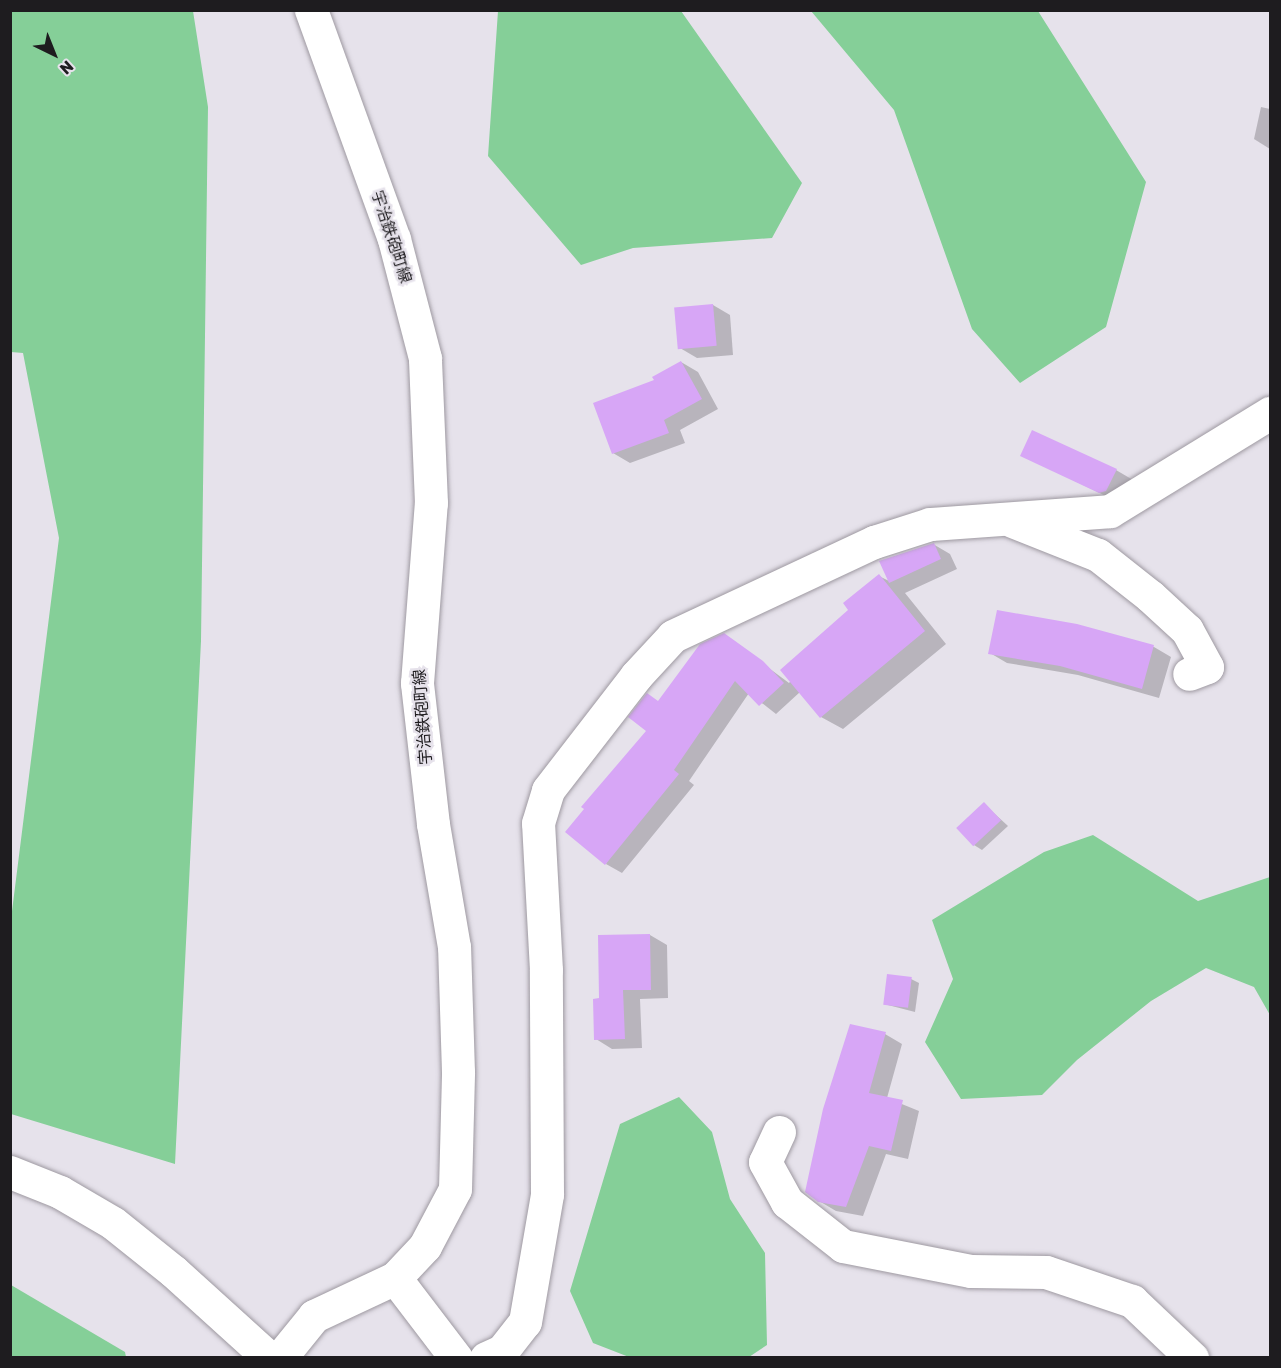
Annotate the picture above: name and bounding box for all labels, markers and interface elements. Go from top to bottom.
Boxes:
north arrow [24,24,84,84]
text: N [56,57,77,78]
street label: 宇治鉄砲町線 [367,188,415,286]
street label: 宇治鉄砲町線 [410,668,436,766]

